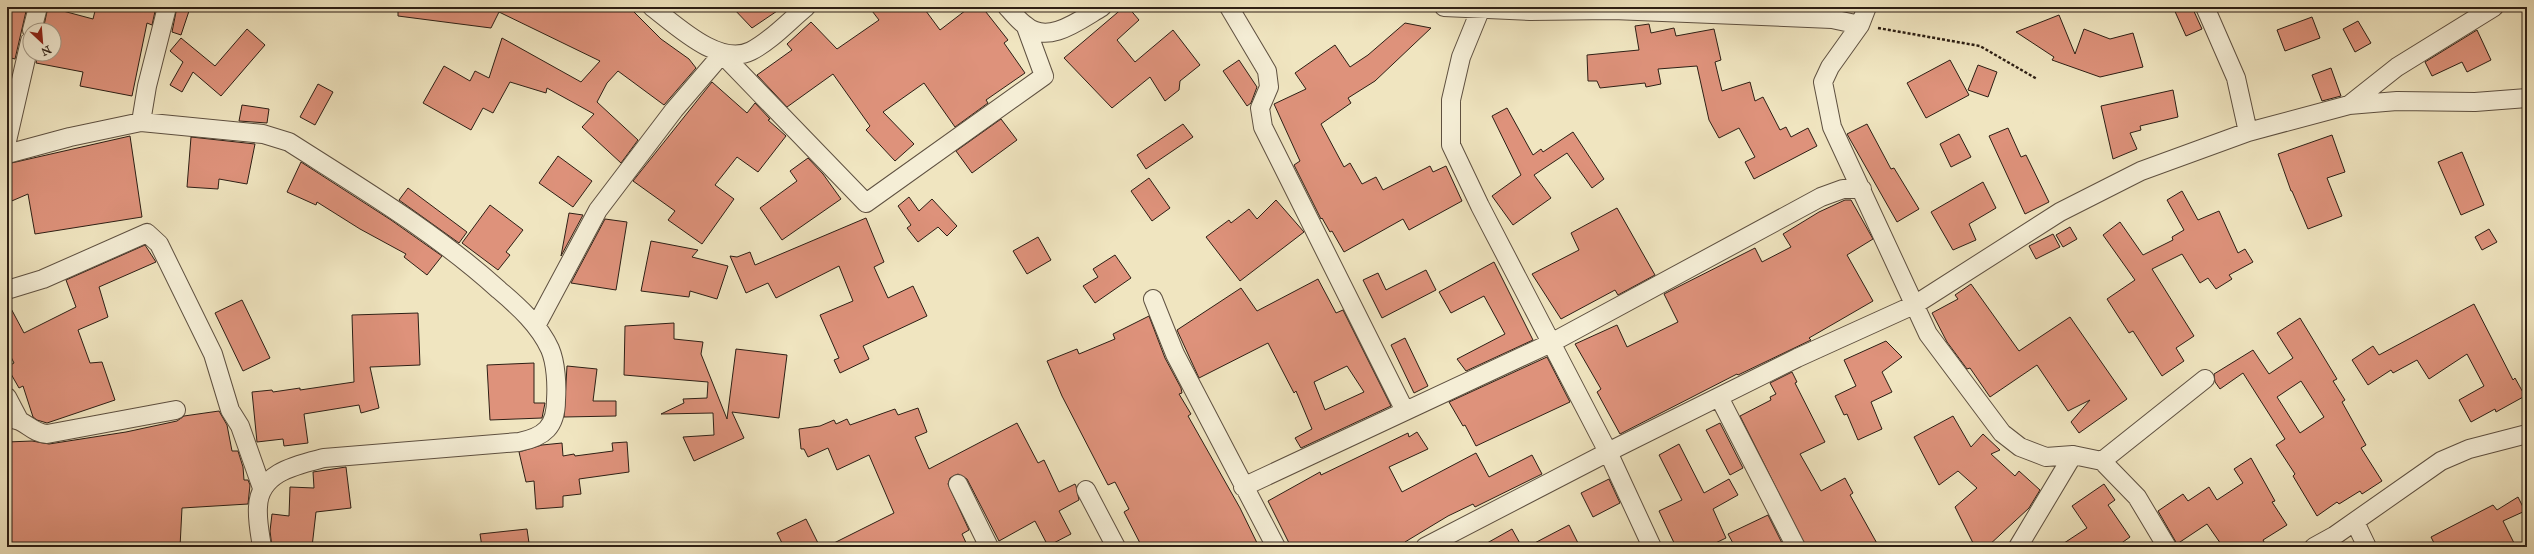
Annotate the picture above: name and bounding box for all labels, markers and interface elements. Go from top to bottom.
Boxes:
north arrow [22,22,62,62]
text: N [39,43,53,59]

